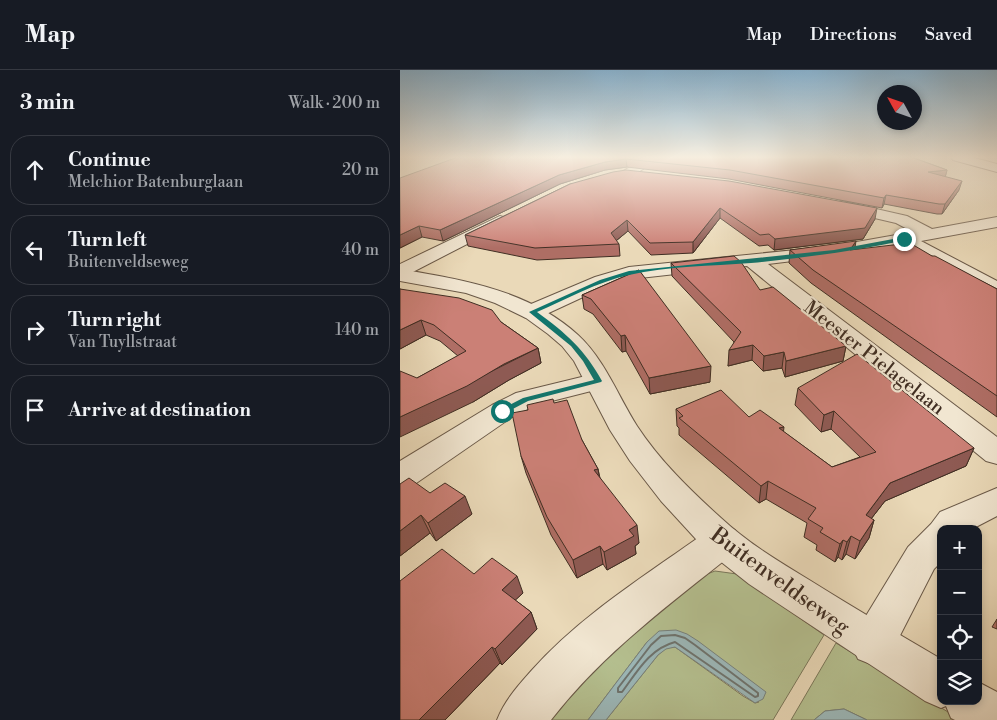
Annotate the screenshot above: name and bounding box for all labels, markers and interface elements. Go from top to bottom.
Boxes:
text: Map [25,20,75,50]
text: Map [746,23,782,46]
text: Directions [810,23,897,46]
text: Saved [925,23,972,46]
north arrow [877,85,922,130]
text: 3 min [20,90,75,116]
text: Walk · 200 m [288,93,380,113]
text: Continue [68,148,151,172]
icon: ahead [21,156,49,184]
text: 20 m [342,160,379,180]
text: Melchior Batenburglaan [68,172,243,192]
text: Turn left [68,228,147,252]
route end [893,228,916,251]
icon: left [21,236,49,264]
text: 40 m [342,240,379,260]
text: Buitenveldseweg [68,252,188,272]
street label: Meester Pielagelaan [799,295,950,420]
text: Turn right [68,308,161,332]
icon: right [21,316,49,344]
text: 140 m [335,320,379,340]
text: Van Tuyllstraat [68,332,177,352]
icon: arrive [21,396,49,424]
text: Arrive at destination [68,398,251,422]
route start [491,400,514,423]
street label: Buitenveldseweg [704,521,856,641]
map controls [937,525,982,705]
button: + [937,525,982,570]
button: − [937,570,982,615]
button: locate [937,615,982,660]
button: layers [937,660,982,705]

